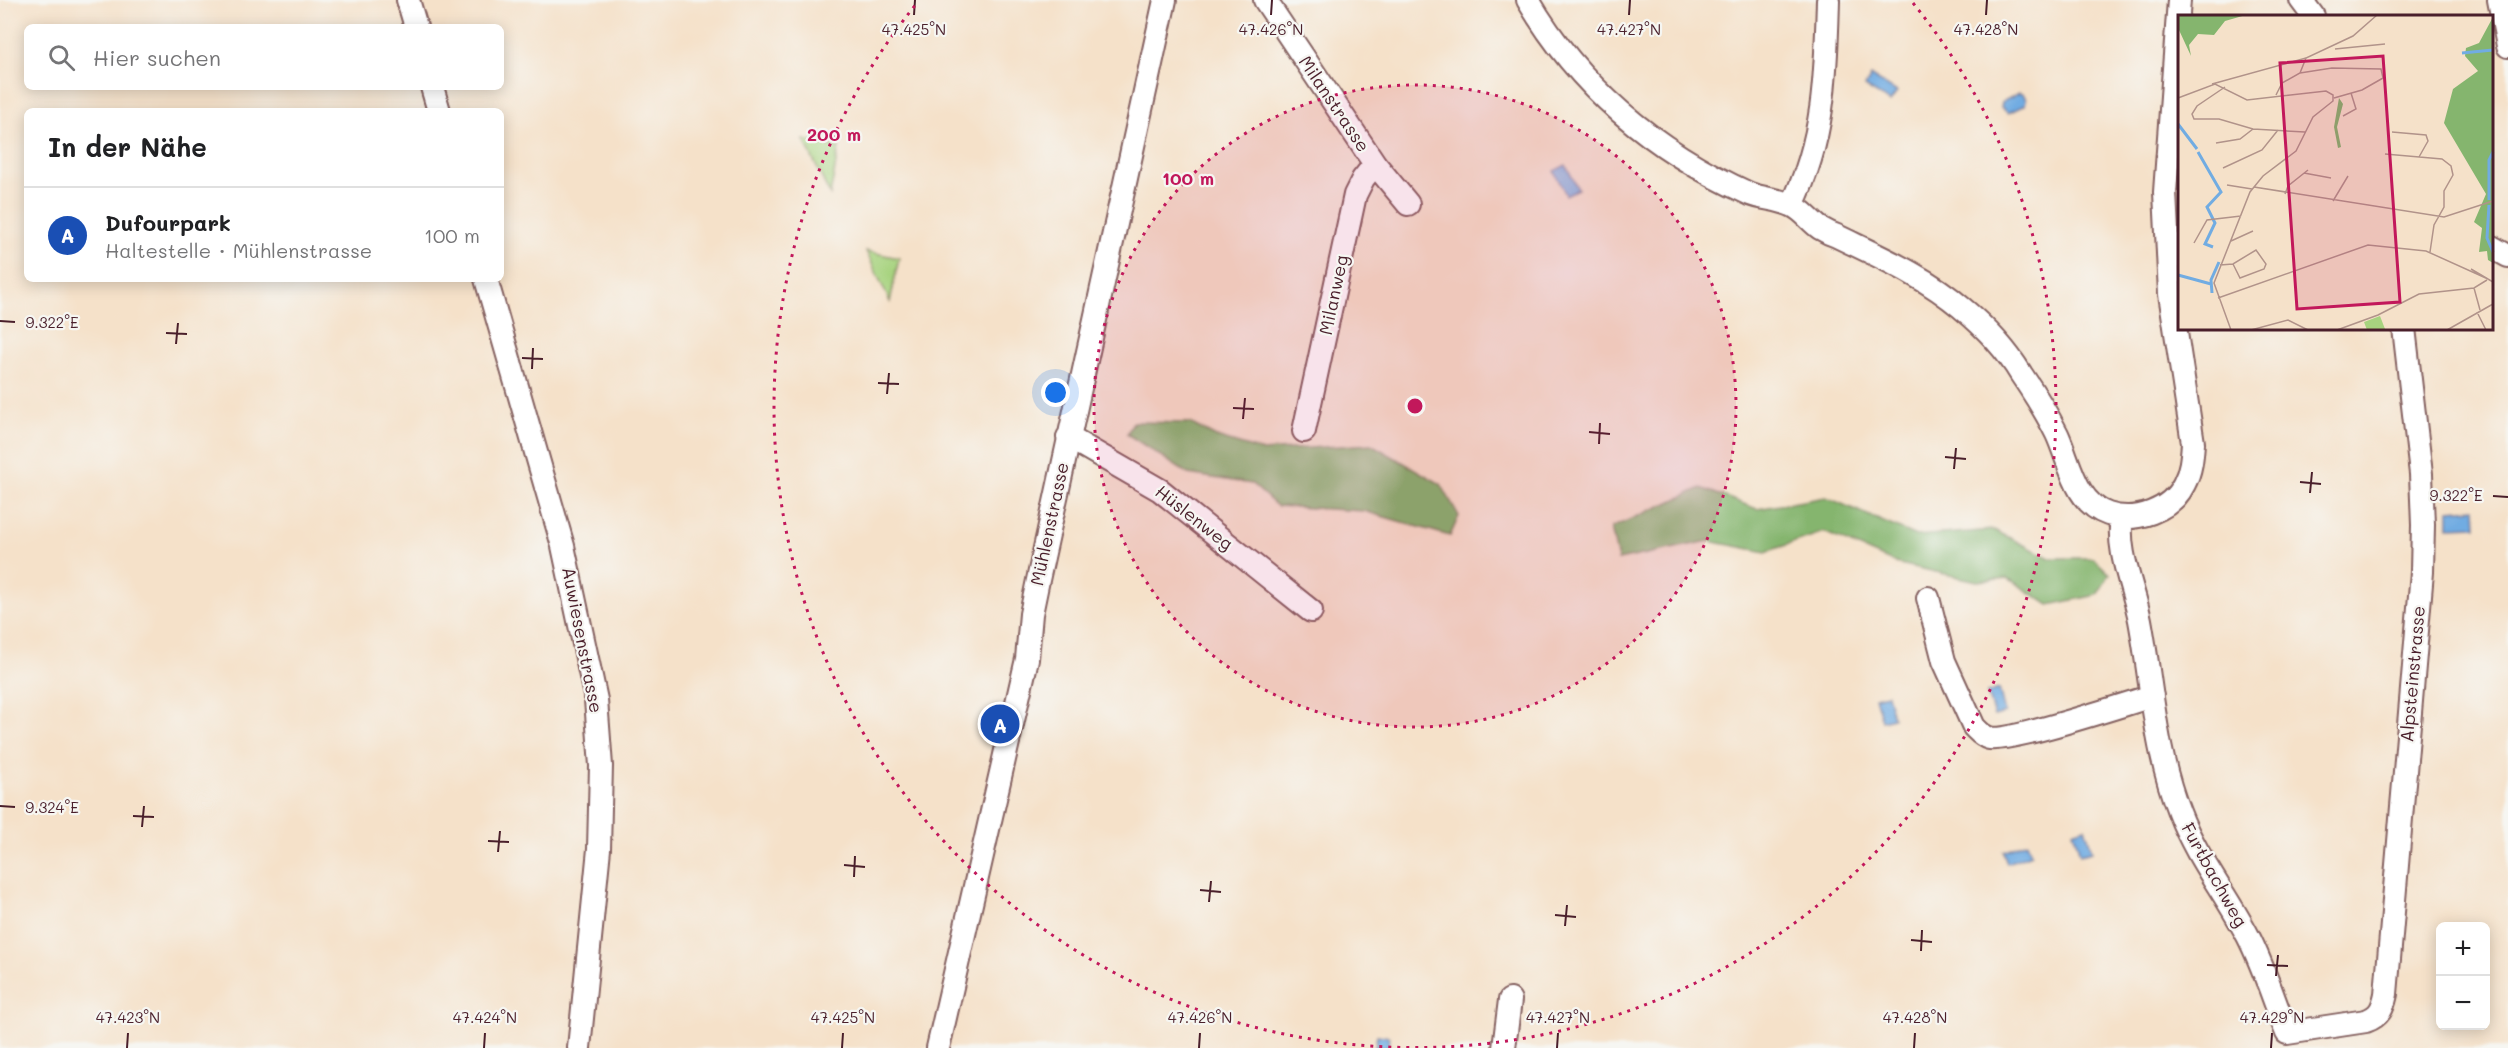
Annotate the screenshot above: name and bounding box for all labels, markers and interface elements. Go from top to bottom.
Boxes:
inset map [2178,15,2493,330]
text: 47.425°N [882,19,946,39]
text: 47.426°N [1239,19,1303,39]
text: 47.427°N [1597,19,1661,39]
text: 47.428°N [1954,19,2018,39]
search box [24,24,504,90]
icon: search [45,41,78,74]
text: Hier suchen [93,43,221,72]
street label: Milanstrasse [1294,51,1376,156]
text: 200 m [807,122,861,146]
text: In der Nähe [48,130,207,164]
text: 100 m [1162,166,1214,190]
text: Dufourpark [105,208,231,237]
text: A [61,222,74,248]
text: 100 m [424,222,480,248]
text: Haltestelle · Mühlenstrasse [105,237,372,263]
street label: Milanweg [1313,253,1353,337]
text: 9.322°E [25,312,79,332]
your location [1041,378,1070,407]
centre of rings [1405,396,1425,416]
street label: Mühlenstrasse [1024,460,1074,588]
street label: Hüslenweg [1151,479,1238,555]
text: 9.322°E [2429,485,2483,505]
street label: Auwiesenstrasse [557,565,609,715]
street label: Alpsteinstrasse [2394,605,2430,743]
pin: A [980,702,1020,746]
text: 9.324°E [25,797,79,817]
street label: Furtbachweg [2176,818,2253,931]
map controls [2436,922,2490,1030]
button: + [2436,922,2490,976]
button: − [2436,976,2490,1030]
text: 47.423°N [96,1007,160,1027]
text: 47.424°N [453,1007,517,1027]
text: 47.425°N [811,1007,875,1027]
text: 47.426°N [1168,1007,1232,1027]
text: 47.427°N [1526,1007,1590,1027]
text: 47.428°N [1883,1007,1947,1027]
text: 47.429°N [2240,1007,2304,1027]

